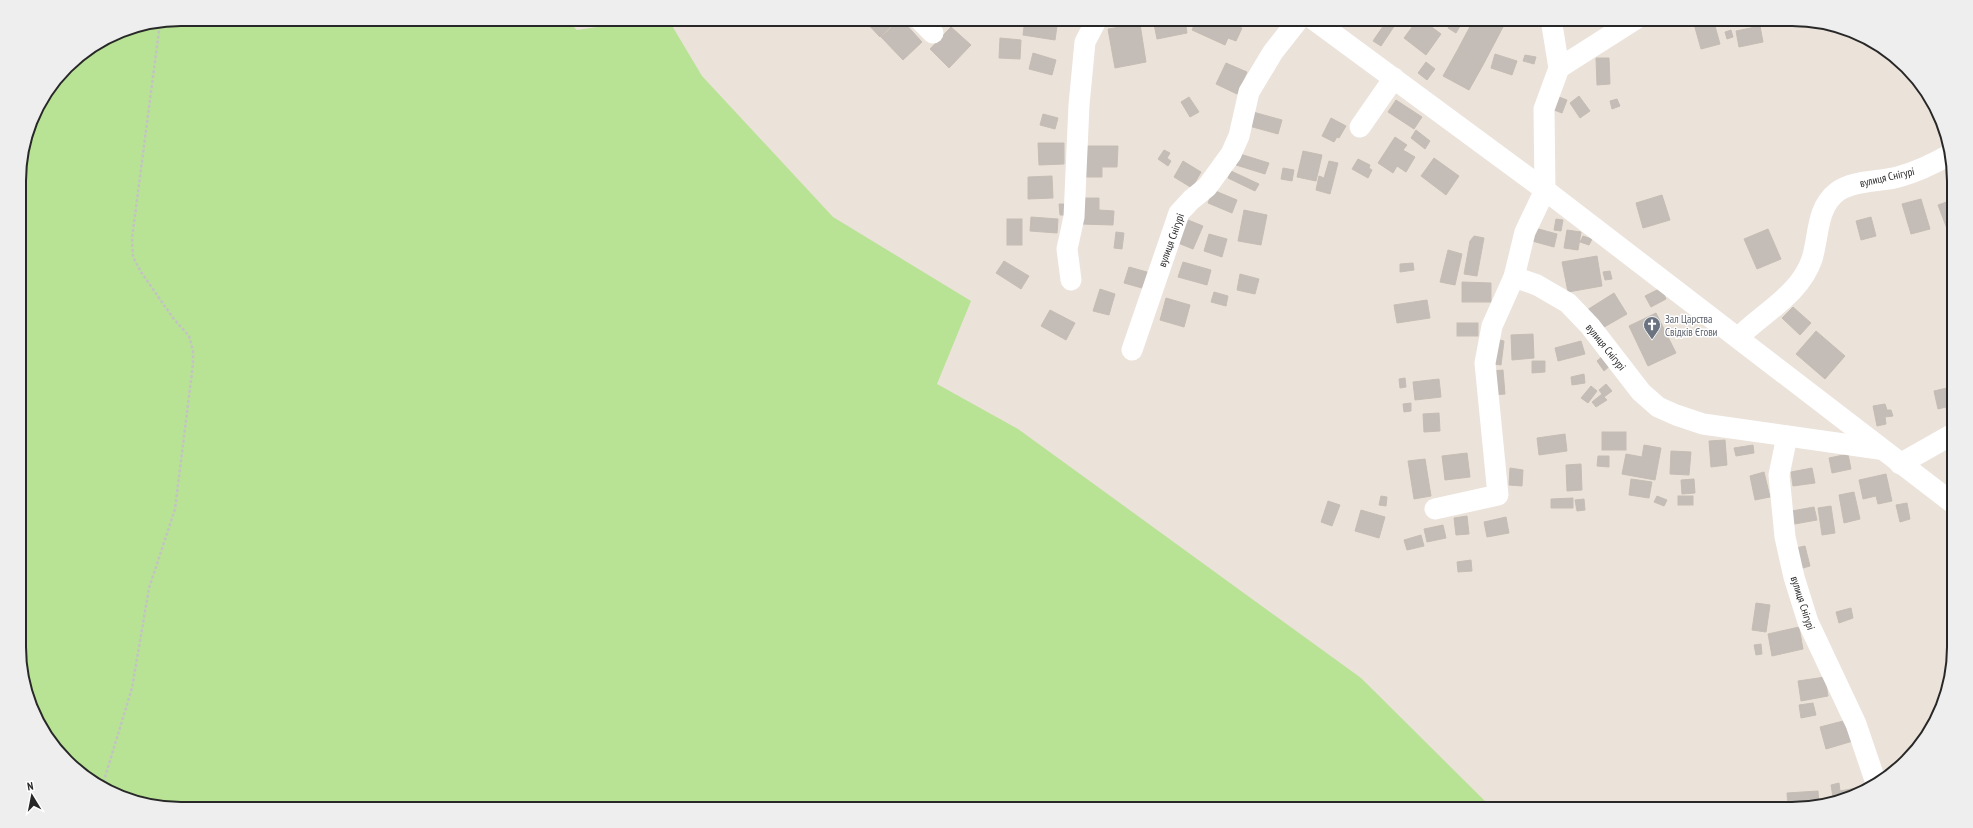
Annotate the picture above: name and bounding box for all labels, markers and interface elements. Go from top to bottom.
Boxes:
street label: вулиця Снігурі [1858,164,1916,190]
street label: вулиця Снігурі [1155,211,1187,269]
place label: Зал Царства Свідків Єгови [1665,312,1718,339]
church icon: Зал Царства Свідків Єгови [1642,315,1662,340]
street label: вулиця Снігурі [1583,321,1629,373]
street label: вулиця Снігурі [1788,574,1818,632]
north arrow [12,776,52,816]
text: N [26,779,34,794]

